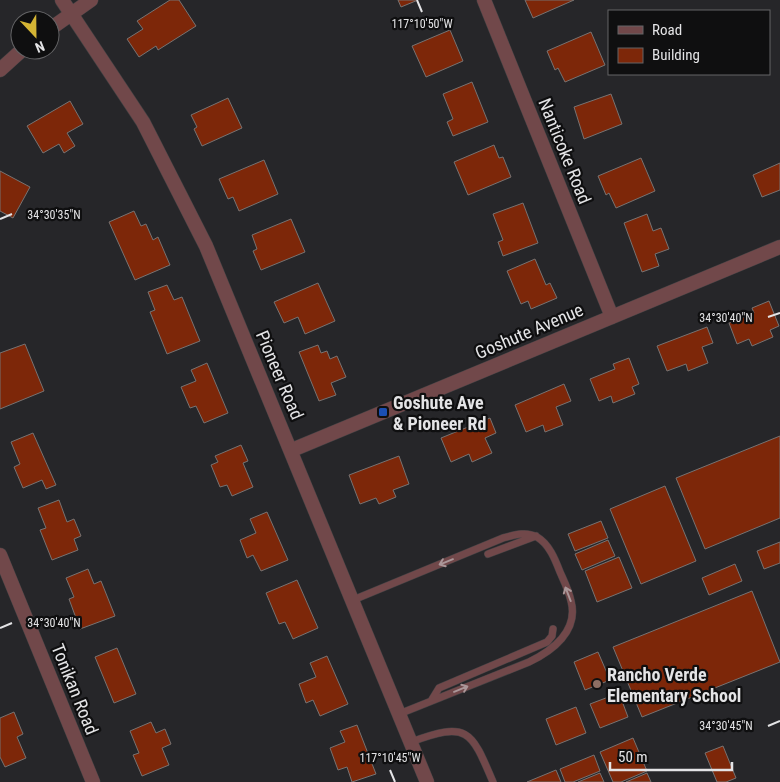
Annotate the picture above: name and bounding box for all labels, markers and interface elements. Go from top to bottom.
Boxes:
north arrow [10,10,60,60]
legend [608,10,770,75]
text: 117°10'50"W [391,17,453,31]
text: Road [652,21,682,39]
text: N [33,38,47,56]
text: Building [652,46,700,64]
street label: Nanticoke Road [534,95,596,207]
text: 34°30'35"N [27,208,81,222]
street label: Goshute Avenue [472,299,586,363]
text: 34°30'40"N [699,311,753,325]
street label: Pioneer Road [252,327,308,423]
place label: Goshute Ave & Pioneer Rd [393,392,486,434]
marker: Goshute Ave & Pioneer Rd [377,406,389,418]
one-way arrow [439,557,454,567]
one-way arrow [563,586,572,601]
text: 34°30'40"N [27,616,81,630]
street label: Tonikan Road [47,641,103,737]
place label: Rancho Verde Elementary School [607,664,741,706]
marker: Rancho Verde Elementary School [591,678,603,690]
one-way arrow [453,684,468,693]
text: 34°30'45"N [699,719,753,733]
scale bar [610,740,732,772]
text: 50 m [618,748,648,766]
text: 117°10'45"W [359,751,421,765]

